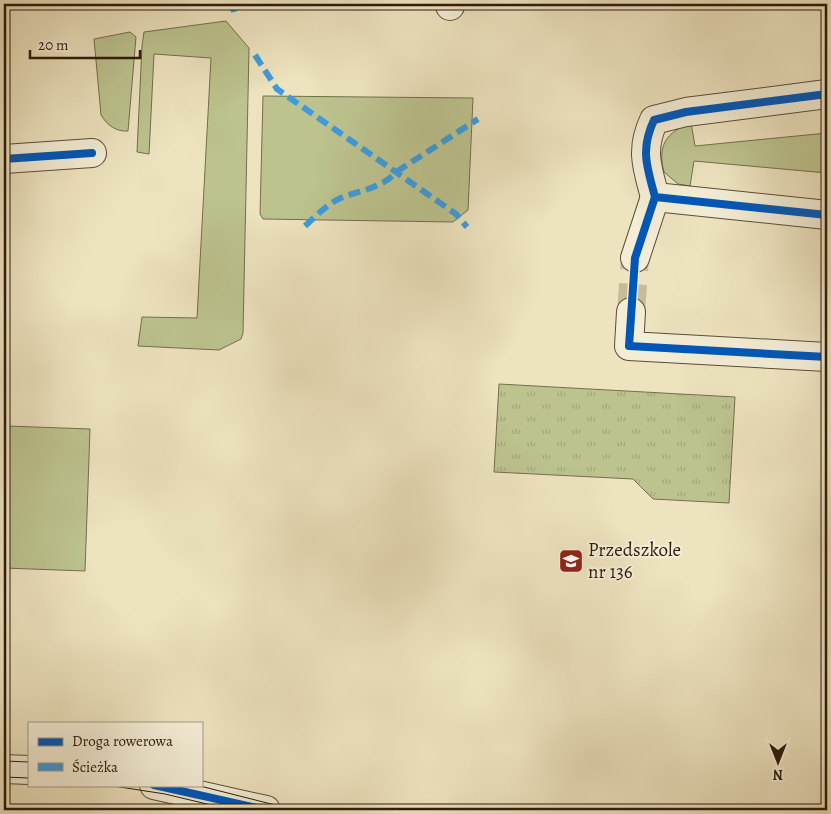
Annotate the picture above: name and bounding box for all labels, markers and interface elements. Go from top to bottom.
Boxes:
scale bar [30,28,140,60]
text: 20 m [38,35,69,55]
place label: Przedszkole nr 136 [588,537,681,585]
school or university icon: Przedszkole nr 136 [558,548,584,574]
legend [28,722,202,786]
text: Droga rowerowa [72,731,173,751]
north arrow [754,736,804,786]
text: Ścieżka [72,757,118,777]
text: N [773,765,783,784]

